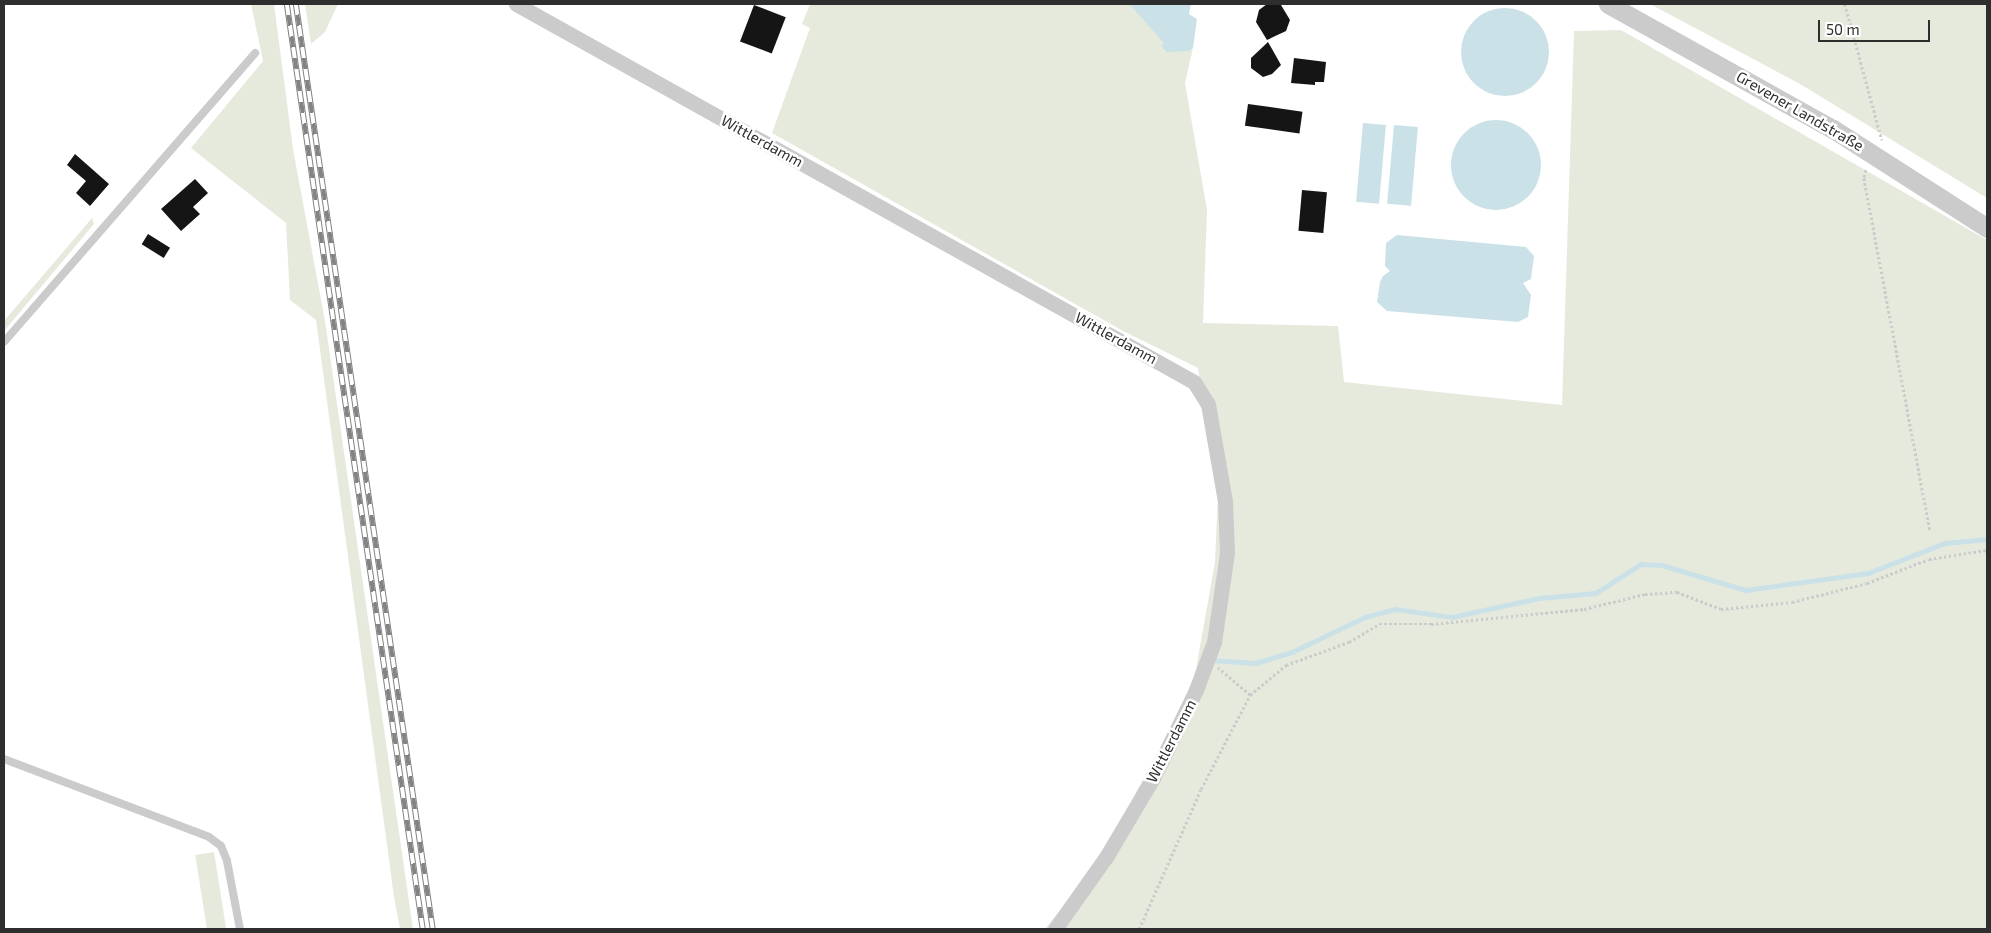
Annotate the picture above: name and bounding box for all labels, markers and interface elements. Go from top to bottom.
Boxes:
scale bar [1821,10,1934,42]
text: 50 m [1826,20,1860,38]
street label: Grevener Landstraße [1733,67,1867,155]
street label: Wittlerdamm [718,111,806,171]
street label: Wittlerdamm [1072,308,1160,368]
street label: Wittlerdamm [1142,696,1200,786]

